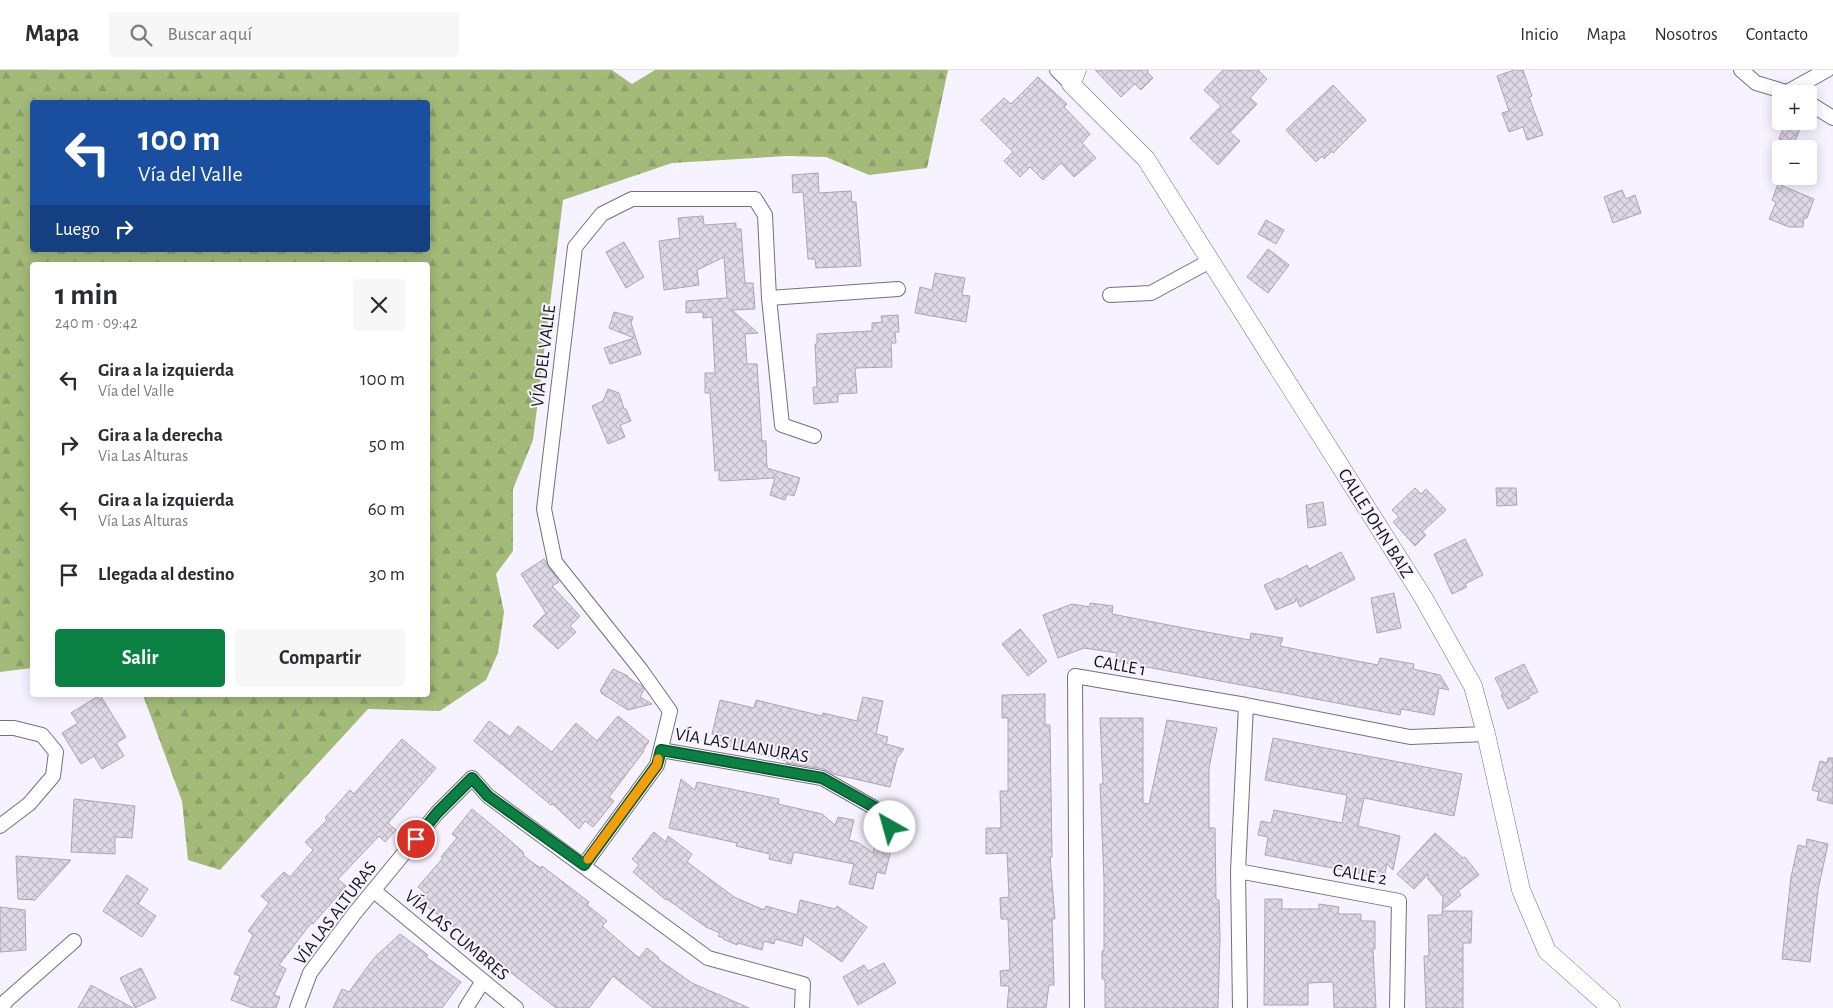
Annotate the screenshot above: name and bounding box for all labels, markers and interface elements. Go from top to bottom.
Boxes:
search box [109,12,459,57]
icon: search [127,21,155,49]
text: Mapa [25,22,79,46]
text: Buscar aquí [167,25,252,44]
text: Inicio [1520,26,1559,44]
text: Mapa [1587,26,1626,44]
text: Nosotros [1654,26,1718,44]
text: Contacto [1746,26,1808,44]
map controls [1772,85,1817,185]
button: + [1772,85,1817,130]
icon: left [55,120,120,185]
text: 100 m [138,122,221,157]
button: − [1772,140,1817,185]
text: Vía del Valle [138,163,243,185]
icon: right [110,215,138,243]
text: Luego [55,220,100,239]
button: close [353,279,405,331]
text: 1 min [55,280,118,310]
street label: VÍA DEL VALLE [526,303,559,408]
text: 240 m · 09:42 [55,315,137,331]
text: Gira a la izquierda [98,361,234,380]
icon: left [55,366,83,394]
text: 100 m [360,370,405,389]
text: Vía del Valle [98,383,174,399]
text: Gira a la derecha [98,426,223,445]
icon: right [55,431,83,459]
text: 50 m [369,435,405,454]
text: Via Las Alturas [98,448,188,464]
street label: CALLE JOHN BAIZ [1334,466,1416,581]
text: Gira a la izquierda [98,491,234,510]
icon: left [55,496,83,524]
text: 60 m [368,500,405,519]
text: Vía Las Alturas [98,513,188,529]
icon: arrive [55,561,83,589]
text: Llegada al destino [98,565,235,584]
text: 30 m [369,565,405,584]
button: Salir [55,629,225,687]
button: Compartir [235,629,405,687]
street label: CALLE 1 [1092,653,1147,679]
street label: VÍA LAS LLANURAS [674,722,811,767]
position arrow [863,800,915,852]
pin [395,818,437,860]
icon: arrive [402,825,430,853]
street label: VÍA LAS ALTURAS [289,857,380,968]
street label: CALLE 2 [1331,861,1388,889]
street label: VÍA LAS CUMBRES [401,885,514,984]

